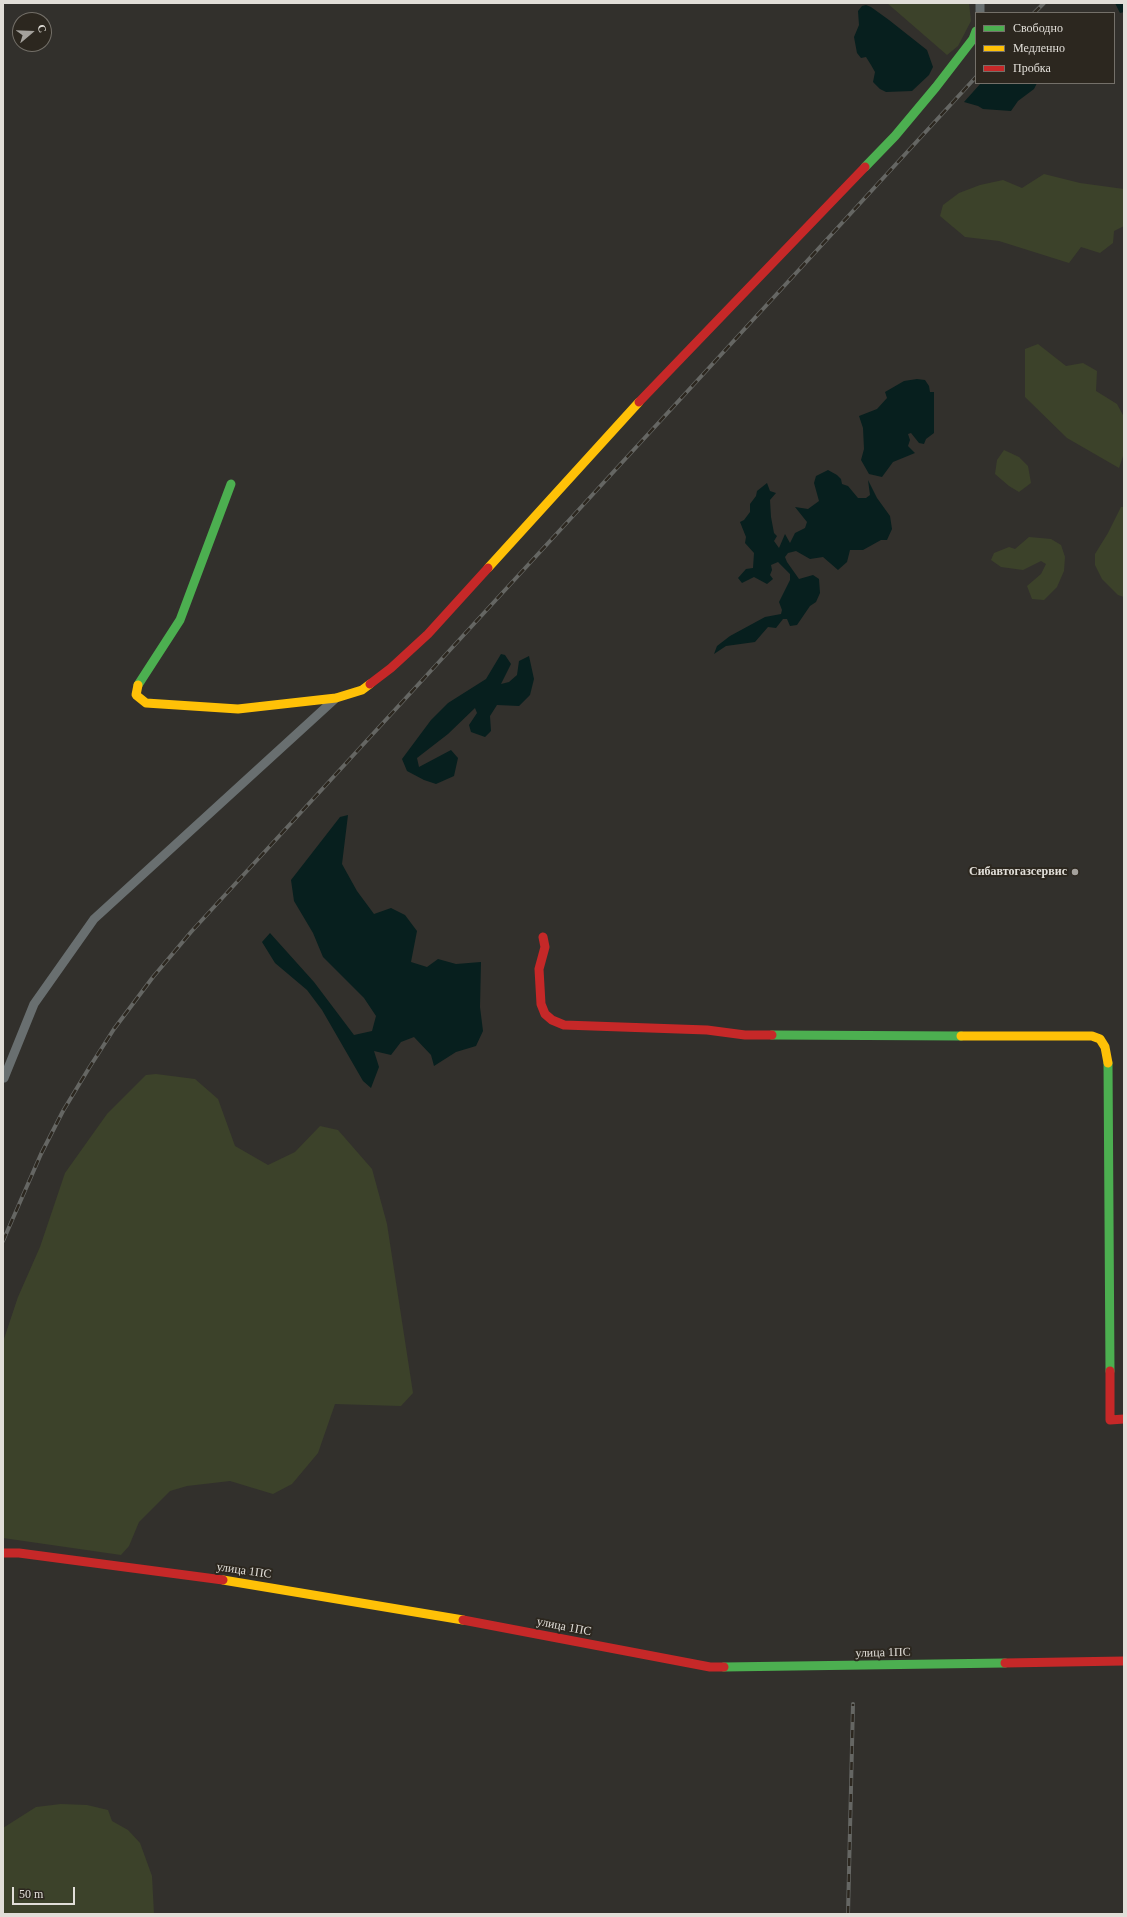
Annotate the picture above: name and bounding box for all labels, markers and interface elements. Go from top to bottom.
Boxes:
north arrow [12,12,52,52]
legend [975,12,1115,84]
text: Свободно [1013,21,1063,35]
text: С [35,23,49,34]
text: Медленно [1013,41,1065,55]
text: Пробка [1013,61,1051,75]
place label: Сибавтогазсервис [969,865,1067,879]
marker: Сибавтогазсервис [1070,867,1080,877]
street label: улица 1ПС [216,1560,272,1582]
street label: улица 1ПС [535,1615,593,1639]
street label: улица 1ПС [855,1645,911,1661]
scale bar [14,1879,77,1905]
text: 50 m [19,1887,43,1901]

